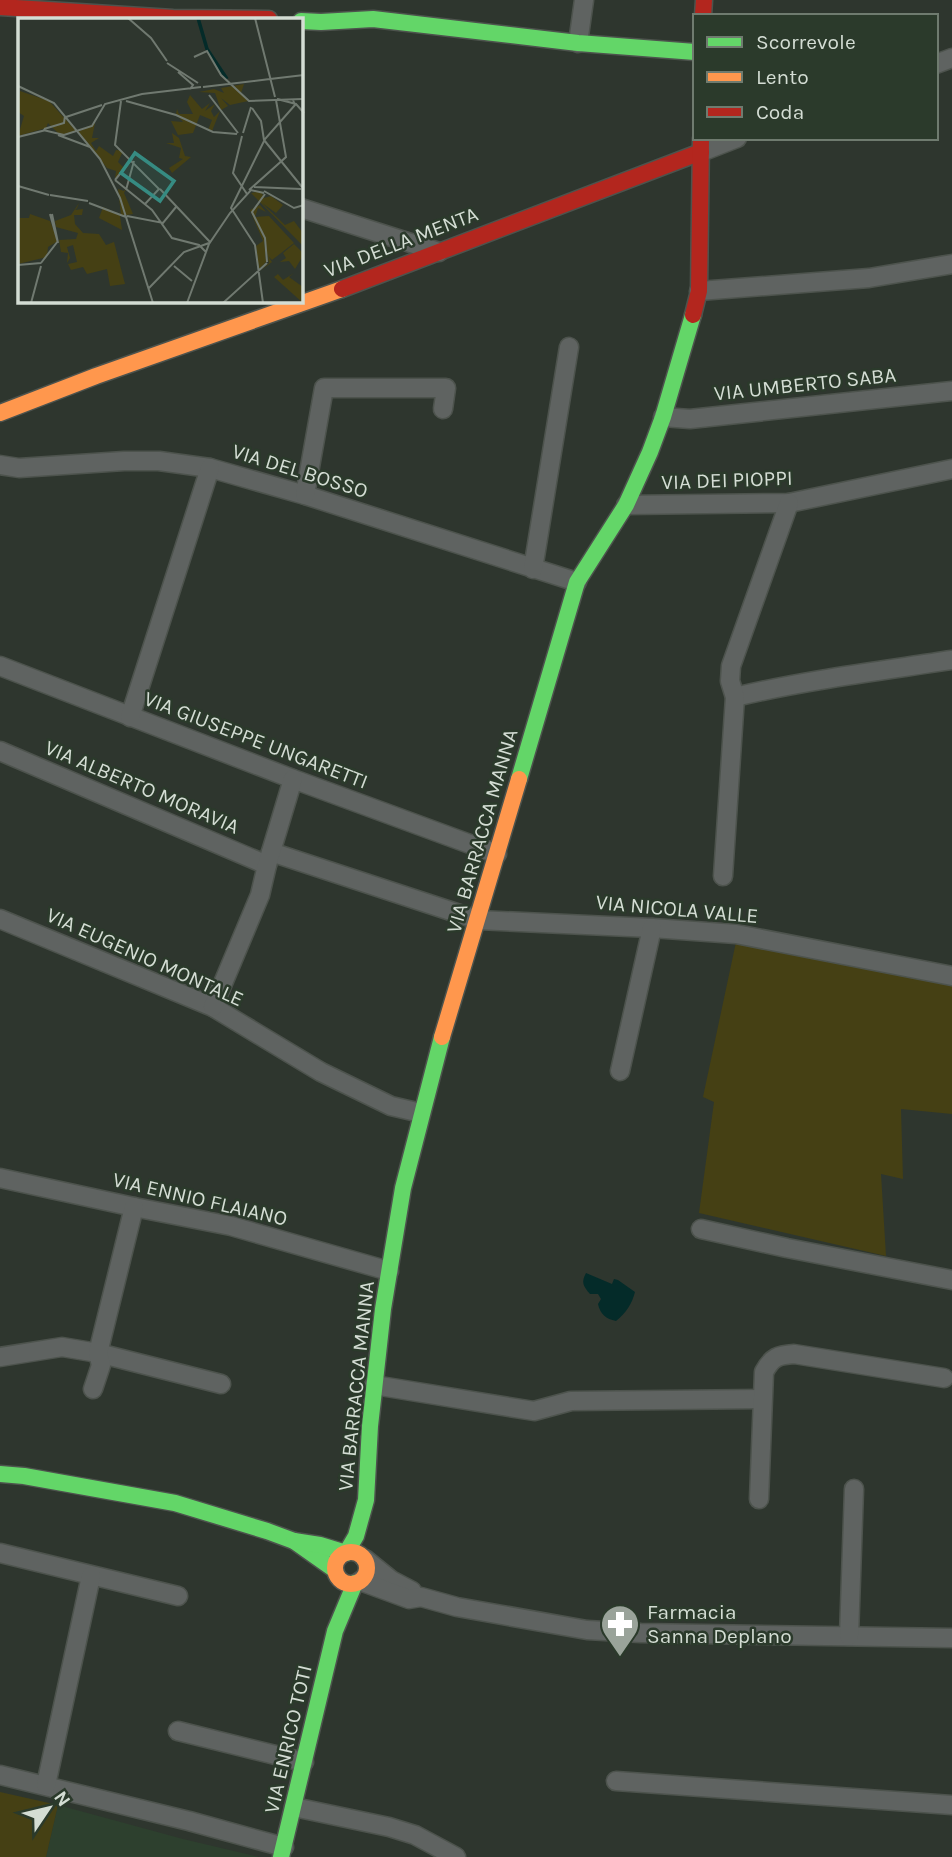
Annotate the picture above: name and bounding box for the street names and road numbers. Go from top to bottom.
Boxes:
street label: VIA DELLA MENTA [321,202,481,282]
street label: VIA UMBERTO SABA [713,363,897,405]
street label: VIA DEL BOSSO [229,439,371,503]
street label: VIA DEI PIOPPI [661,466,793,494]
street label: VIA GIUSEPPE UNGARETTI [141,686,371,794]
street label: VIA BARRACCA MANNA [441,726,523,936]
street label: VIA ALBERTO MORAVIA [41,735,243,839]
street label: VIA NICOLA VALLE [595,890,759,928]
street label: VIA EUGENIO MONTALE [43,903,247,1011]
street label: VIA ENNIO FLAIANO [110,1167,290,1231]
street label: VIA BARRACCA MANNA [333,1280,379,1492]
street label: VIA ENRICO TOTI [259,1662,317,1816]

